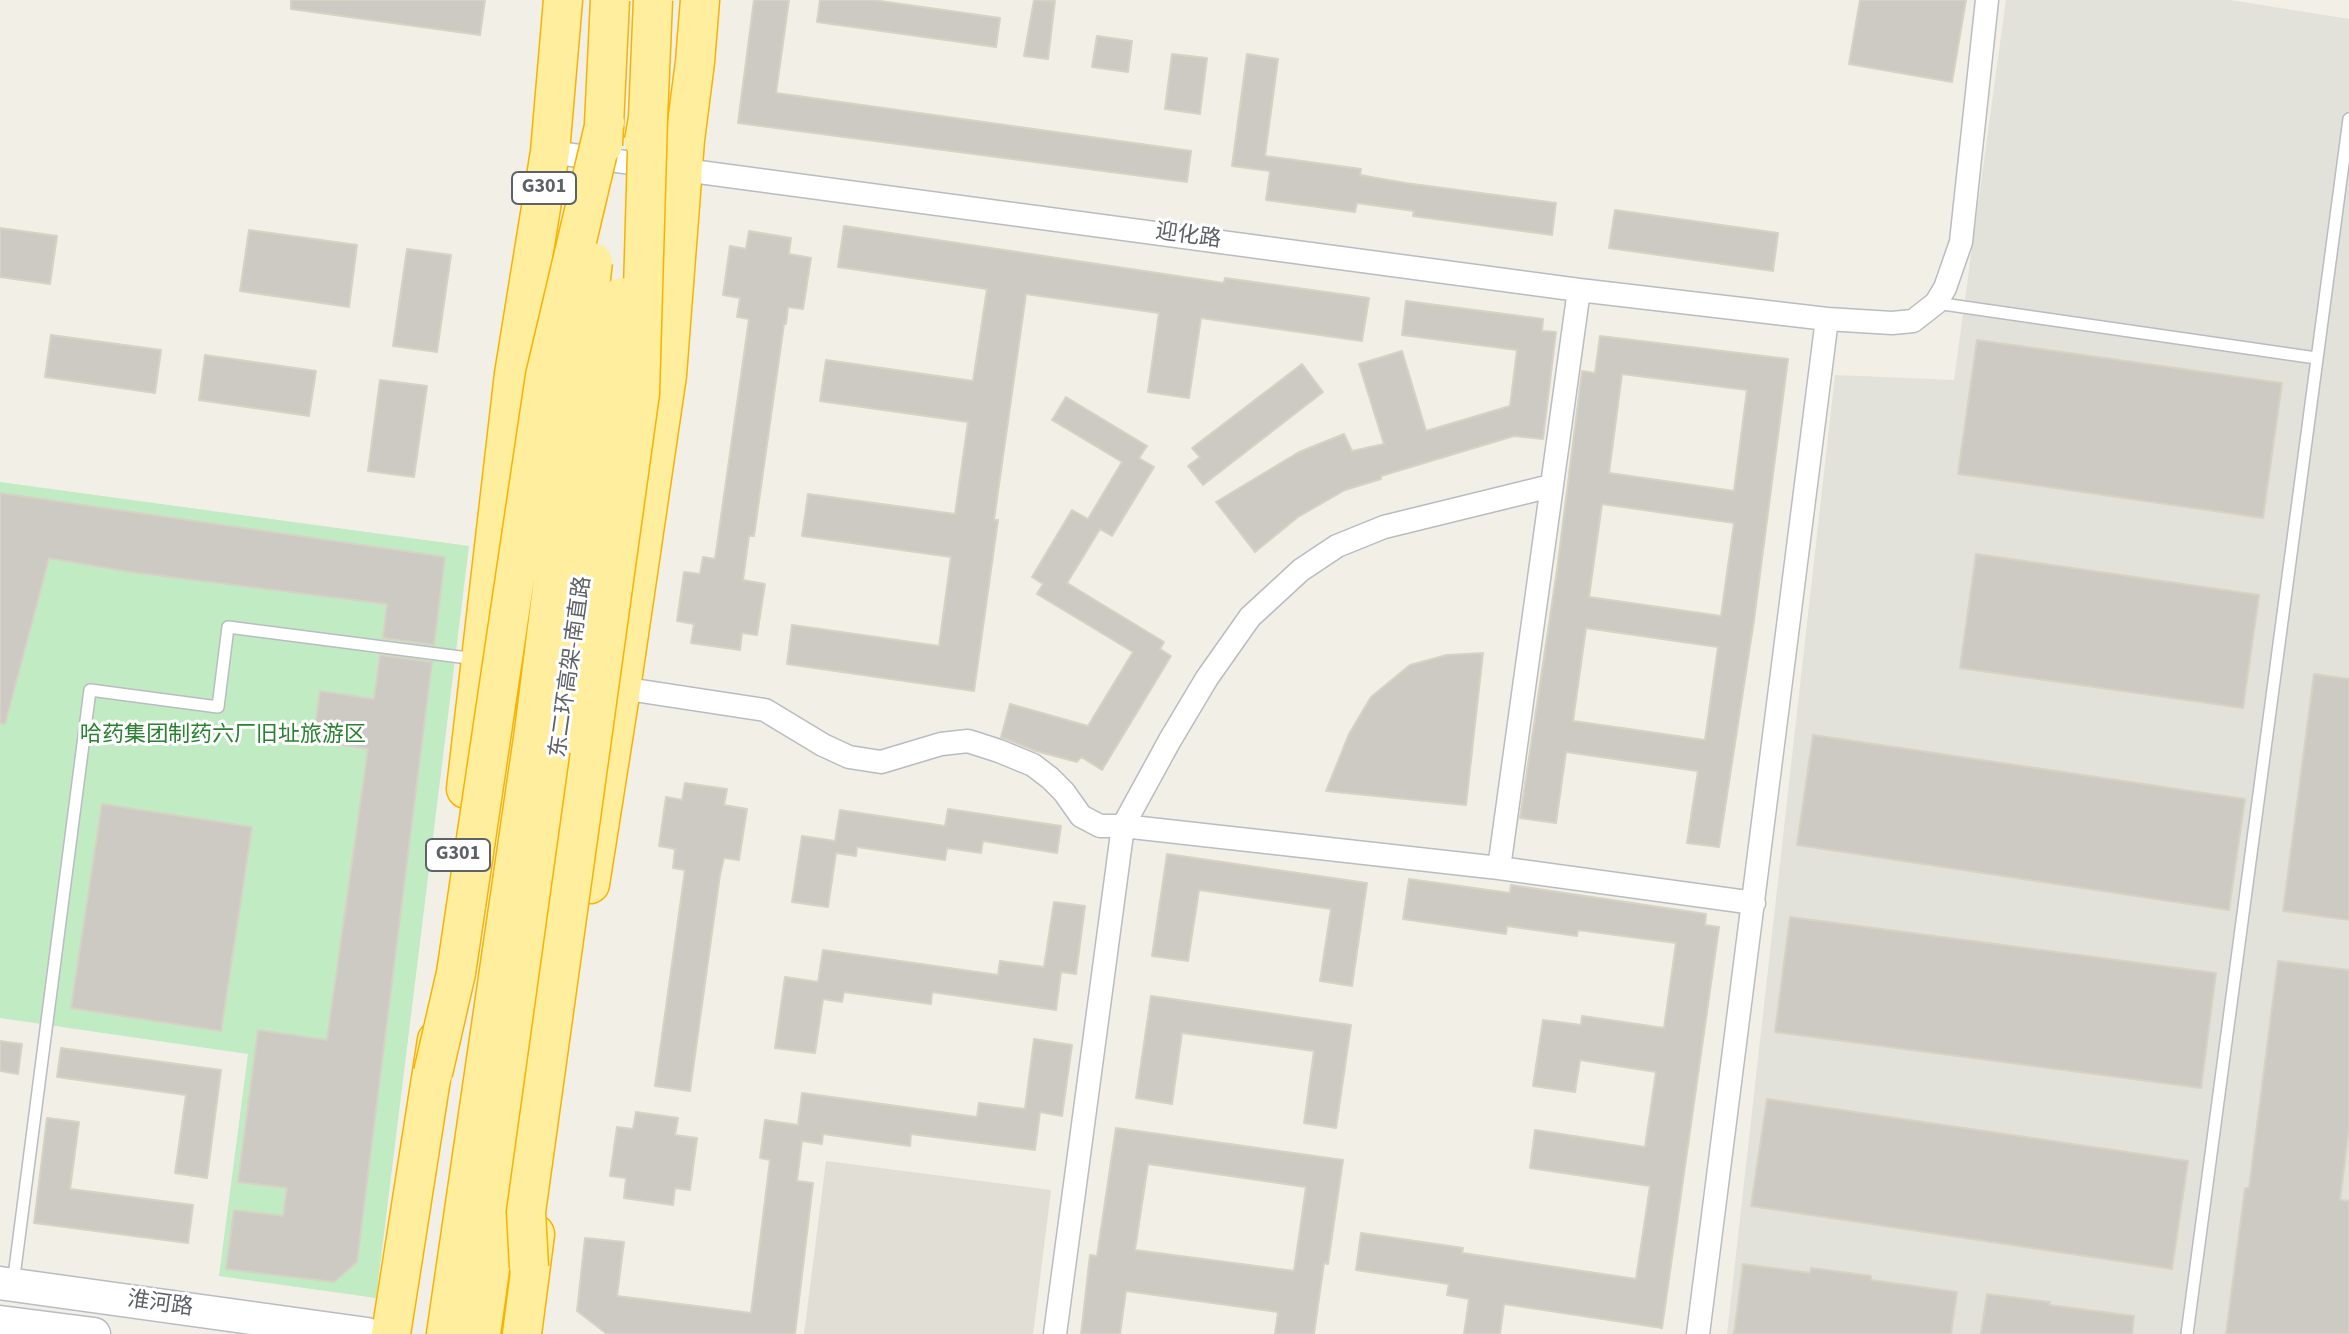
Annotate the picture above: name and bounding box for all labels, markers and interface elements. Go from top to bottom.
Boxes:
road number: G301 [512,172,576,204]
street label: 迎化路 [1153,219,1223,255]
street label: 东二环高架-南直路 [546,575,598,759]
park label: 哈药集团制药六厂旧址旅游区 [80,723,366,749]
road number: G301 [426,839,490,871]
street label: 淮河路 [125,1287,195,1323]

